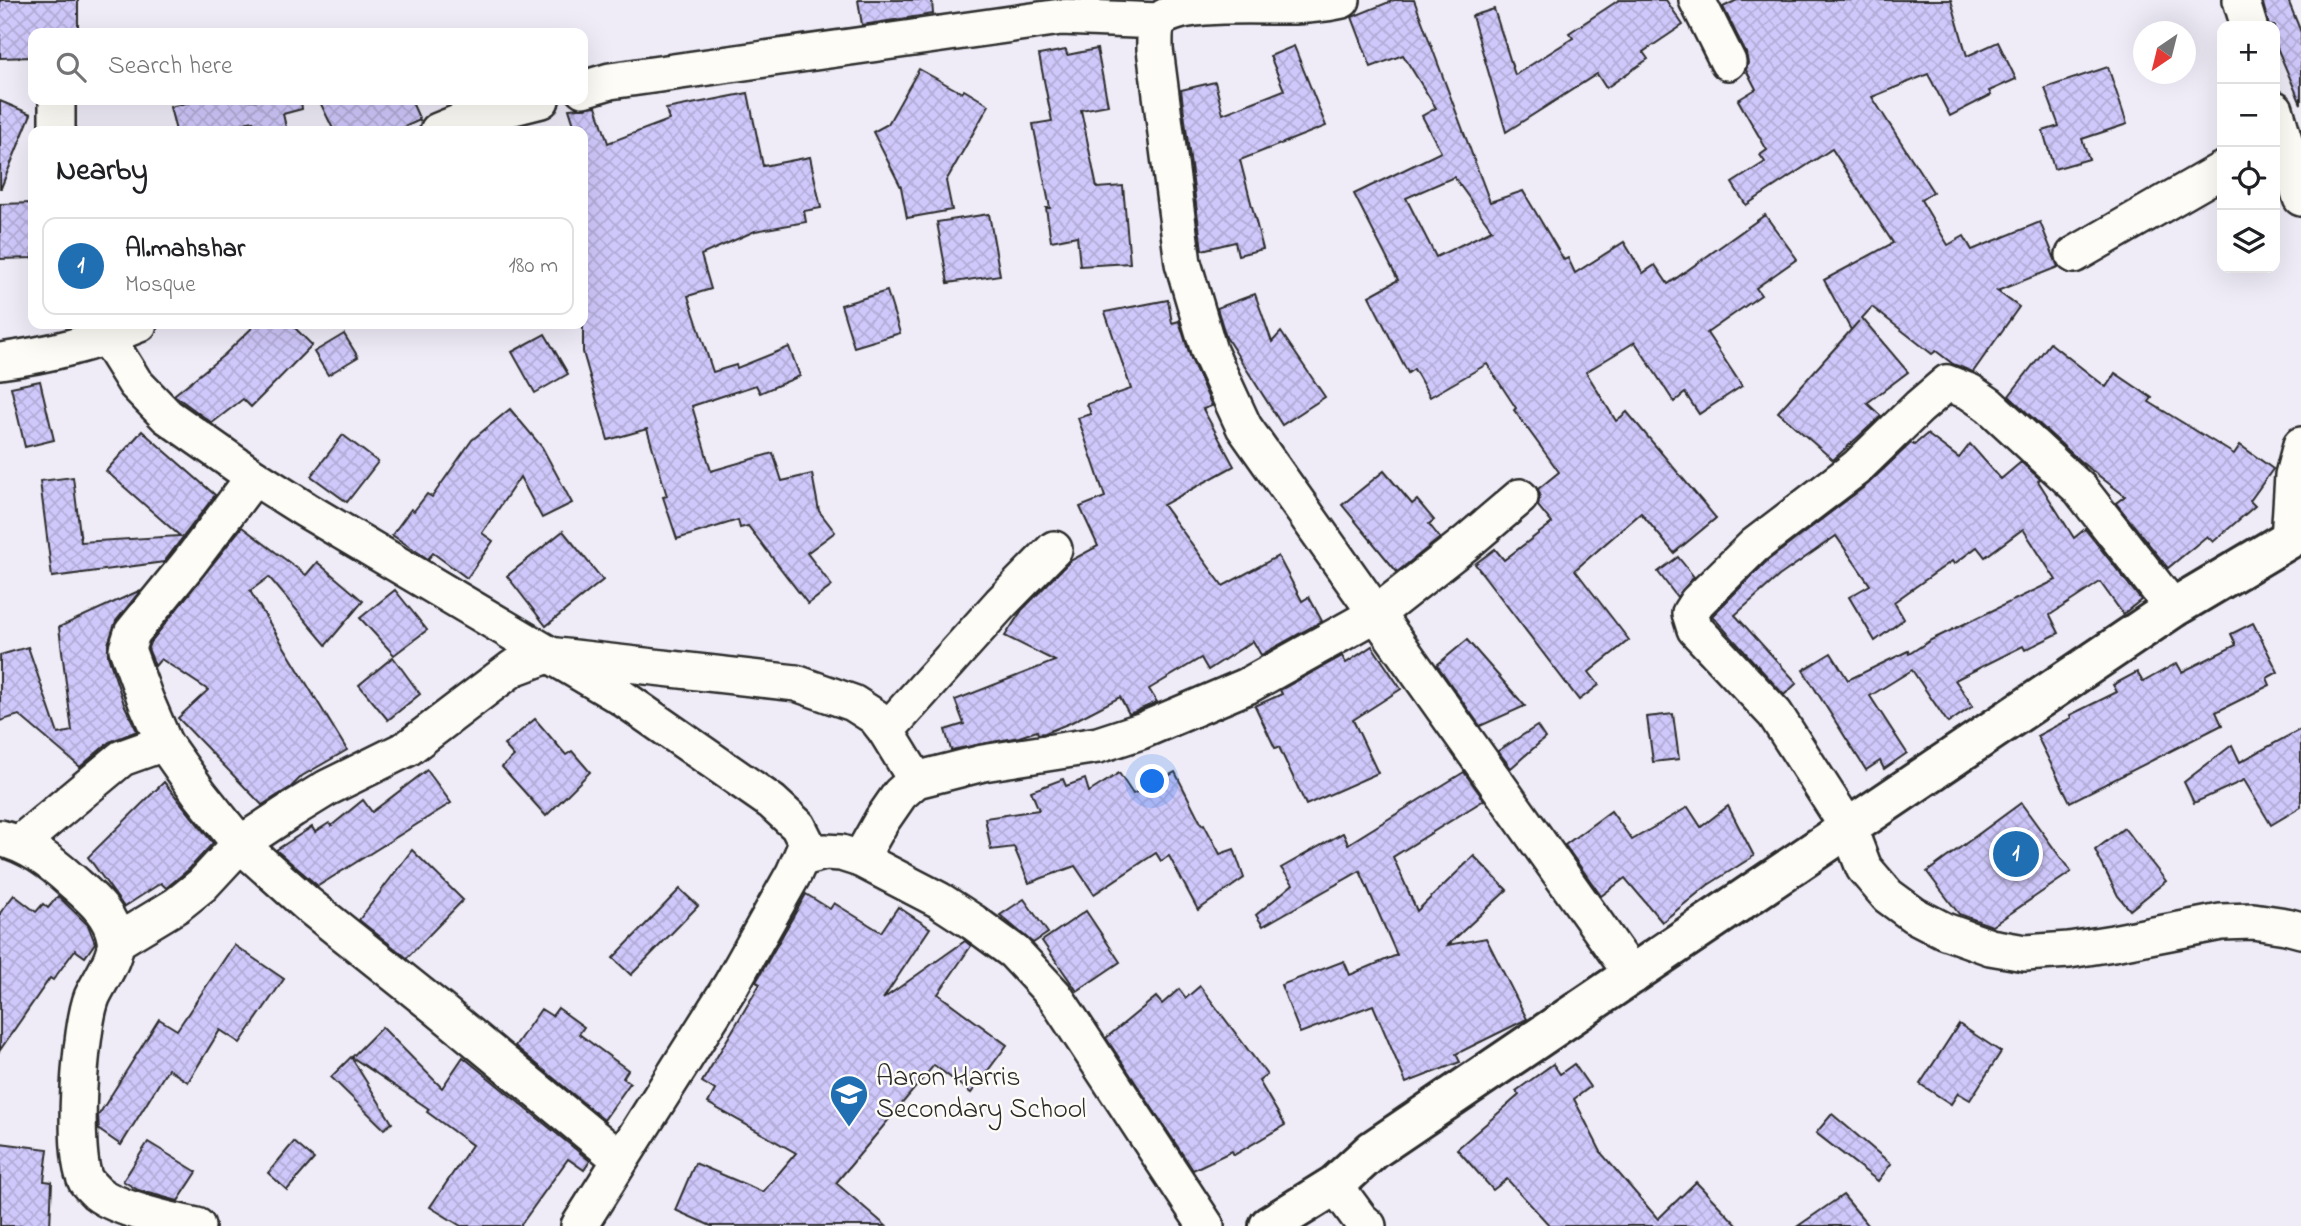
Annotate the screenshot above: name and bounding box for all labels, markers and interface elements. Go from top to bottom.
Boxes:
north arrow [2133,21,2196,84]
map controls [2217,21,2280,273]
button: + [2217,21,2280,84]
search box [28,28,588,105]
icon: search [52,48,90,86]
text: Search here [108,48,233,86]
button: − [2217,84,2280,147]
button: locate [2217,147,2280,210]
text: Nearby [56,150,148,194]
button: layers [2217,210,2280,273]
text: Al.mahshar [125,231,245,269]
text: 1 [77,250,85,283]
text: 180 m [509,250,558,283]
text: Mosque [125,269,196,302]
your location [1135,764,1169,798]
pin: 1 [1993,828,2039,880]
place label: Aaron Harris Secondary School [876,1058,1086,1131]
school or university icon: Aaron Harris Secondary School [828,1073,870,1128]

